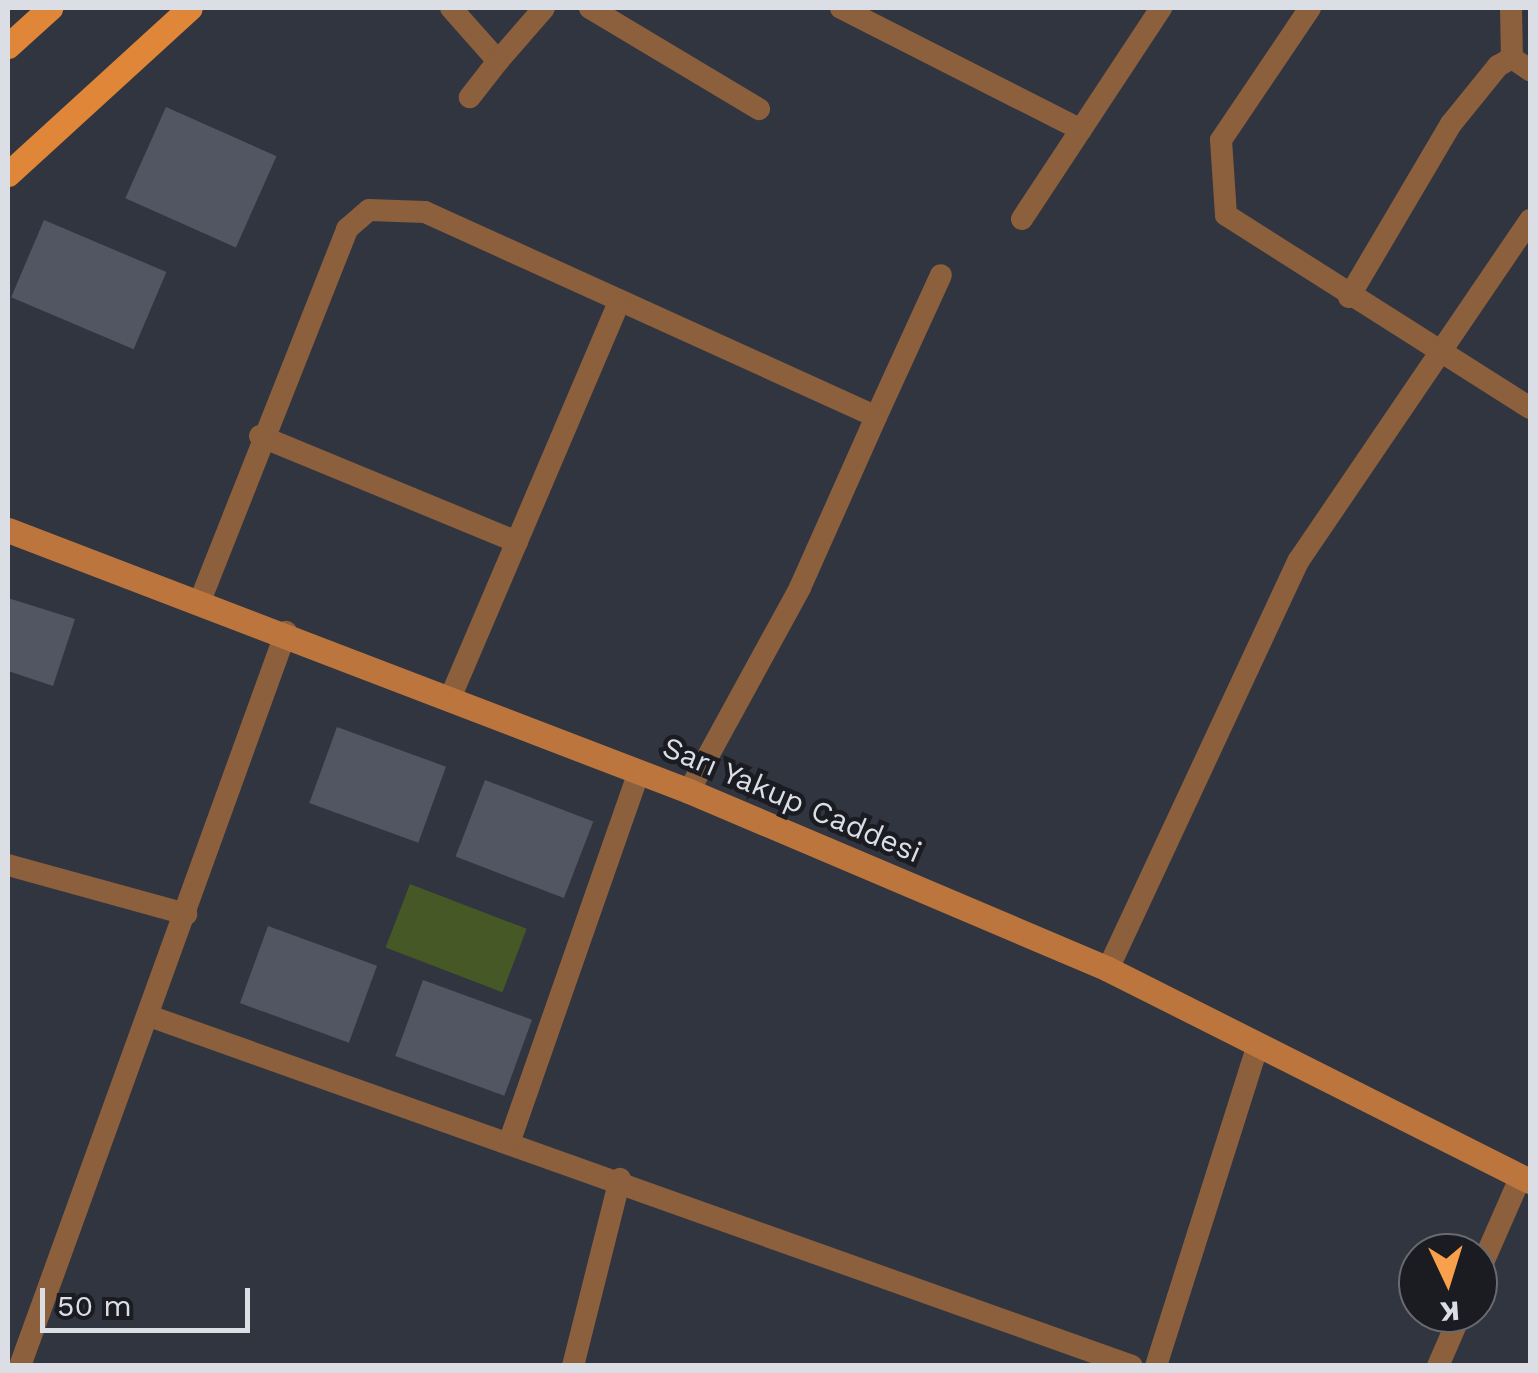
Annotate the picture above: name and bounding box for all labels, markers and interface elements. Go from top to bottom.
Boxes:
street label: Sarı Yakup Caddesi [657,729,927,871]
north arrow [1398,1233,1498,1333]
scale bar [45,1268,255,1330]
text: 50 m [57,1288,132,1323]
text: K [1439,1294,1461,1329]

